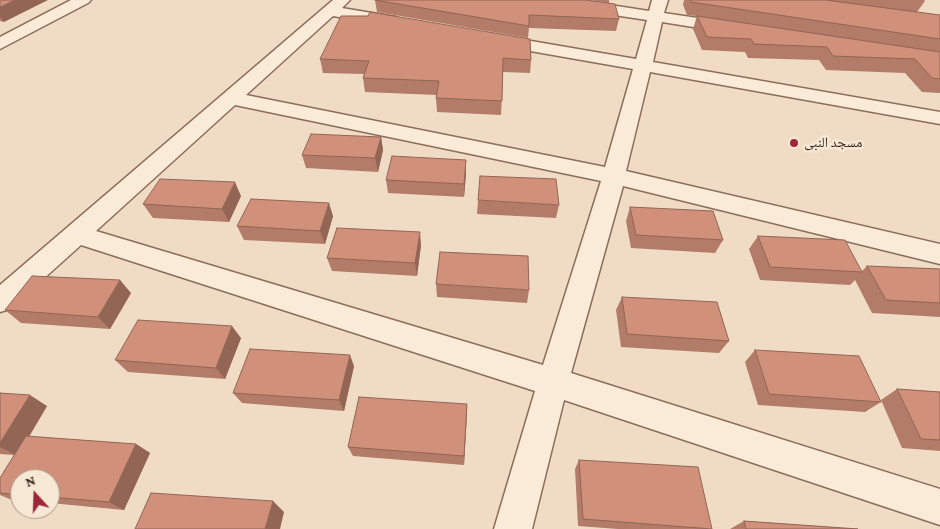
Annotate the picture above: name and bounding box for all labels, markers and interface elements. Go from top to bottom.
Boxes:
place label: مسجد النبی [804,135,862,151]
marker: مسجد النبی [788,137,800,149]
north arrow [10,469,60,519]
text: N [23,472,37,490]

